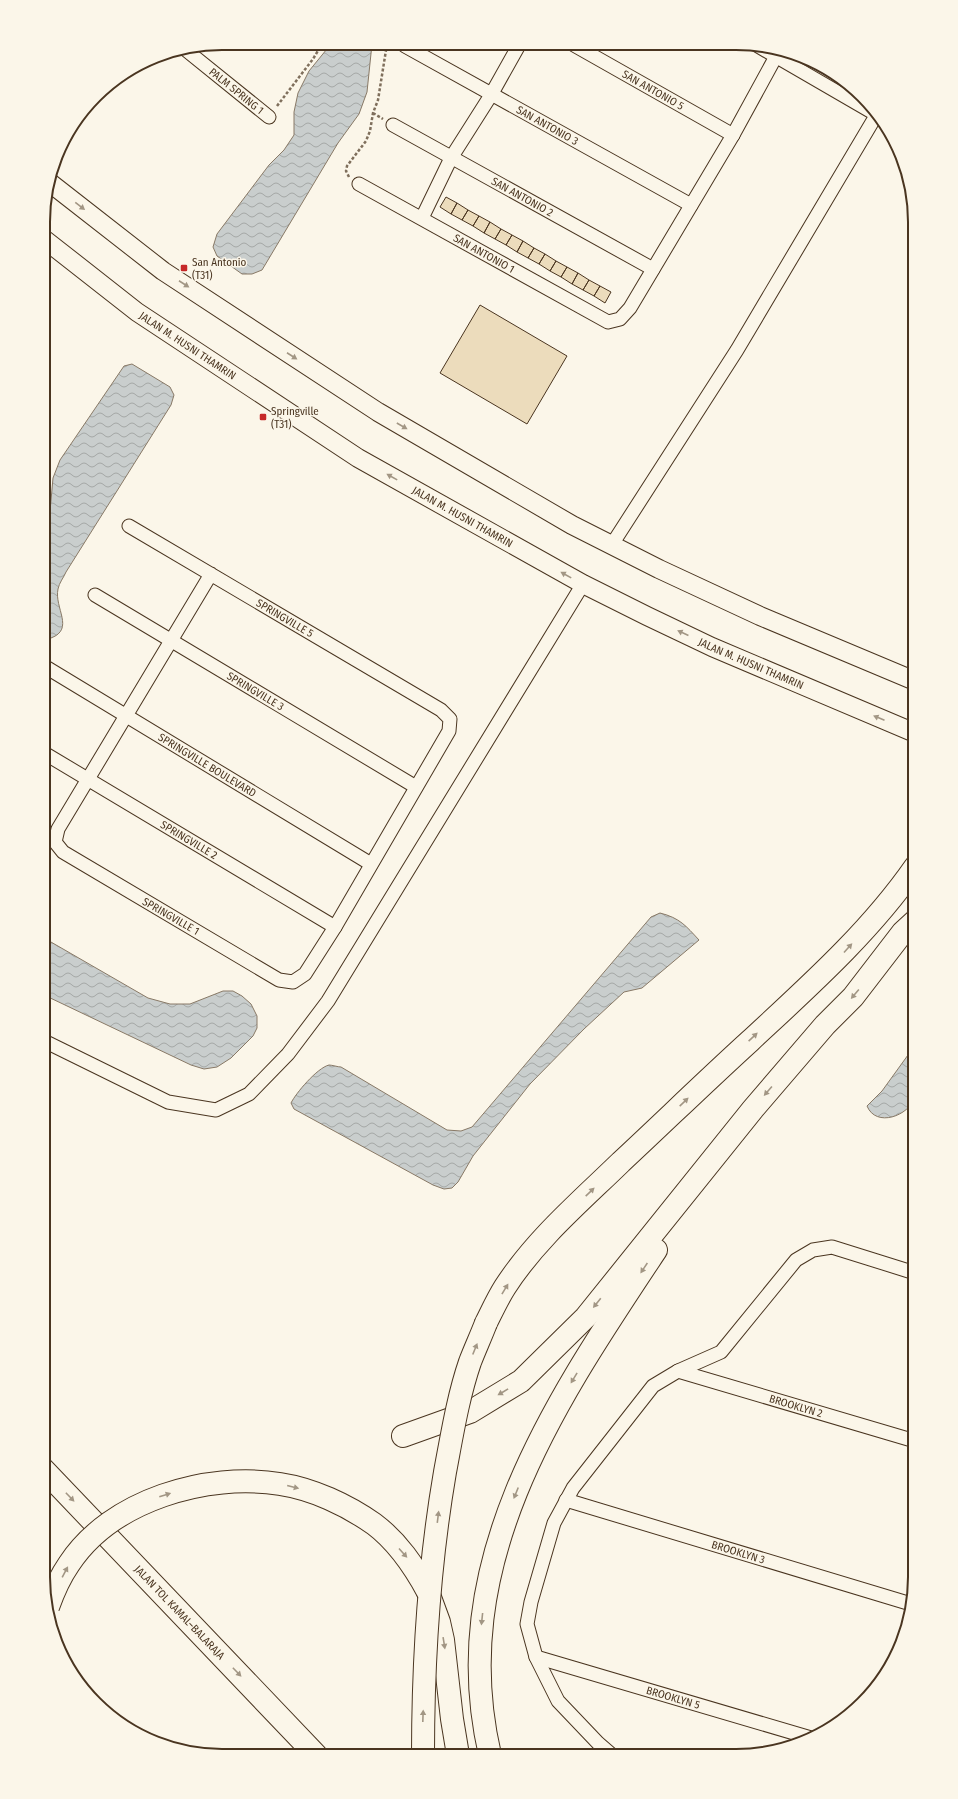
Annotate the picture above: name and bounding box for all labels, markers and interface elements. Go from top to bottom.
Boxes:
street label: PALM SPRING 1 [206,65,266,117]
street label: SAN ANTONIO 5 [620,68,686,113]
street label: SAN ANTONIO 3 [514,103,580,148]
street label: SAN ANTONIO 2 [489,175,555,220]
one-way arrow [75,202,86,210]
street label: SAN ANTONIO 1 [451,232,517,276]
place label: San Antonio (T31) [192,256,247,282]
marker: San Antonio (T31) [179,263,189,273]
one-way arrow [178,281,190,288]
street label: JALAN M. HUSNI THAMRIN [137,309,238,383]
one-way arrow [287,352,298,360]
place label: Springville (T31) [271,405,319,431]
marker: Springville (T31) [258,412,268,422]
one-way arrow [396,423,408,430]
one-way arrow [386,474,398,481]
street label: JALAN M. HUSNI THAMRIN [410,484,515,550]
one-way arrow [561,571,572,578]
street label: SPRINGVILLE 5 [254,596,316,640]
one-way arrow [677,630,688,636]
street label: JALAN M. HUSNI THAMRIN [696,635,806,692]
street label: SPRINGVILLE 3 [224,669,286,713]
one-way arrow [872,715,884,721]
street label: SPRINGVILLE BOULEVARD [156,731,259,800]
street label: SPRINGVILLE 2 [158,818,220,862]
street label: SPRINGVILLE 1 [140,895,201,938]
one-way arrow [843,943,852,953]
one-way arrow [850,989,859,1000]
one-way arrow [748,1033,758,1042]
one-way arrow [763,1086,773,1096]
one-way arrow [679,1097,689,1107]
one-way arrow [585,1187,595,1197]
one-way arrow [640,1263,648,1273]
one-way arrow [501,1283,508,1295]
one-way arrow [593,1298,602,1308]
one-way arrow [473,1343,479,1355]
one-way arrow [571,1372,578,1384]
one-way arrow [498,1388,508,1396]
street label: BROOKLYN 2 [768,1392,824,1420]
one-way arrow [288,1484,300,1490]
one-way arrow [512,1488,518,1500]
one-way arrow [65,1492,75,1502]
one-way arrow [160,1492,172,1498]
one-way arrow [435,1511,441,1523]
street label: BROOKLYN 3 [710,1538,767,1567]
one-way arrow [398,1548,407,1557]
street label: JALAN TOL KAMAL–BALARAJA [131,1563,227,1662]
one-way arrow [61,1566,68,1578]
one-way arrow [479,1612,485,1625]
one-way arrow [441,1637,447,1649]
one-way arrow [232,1667,242,1677]
street label: BROOKLYN 5 [645,1684,701,1712]
one-way arrow [420,1710,427,1722]

